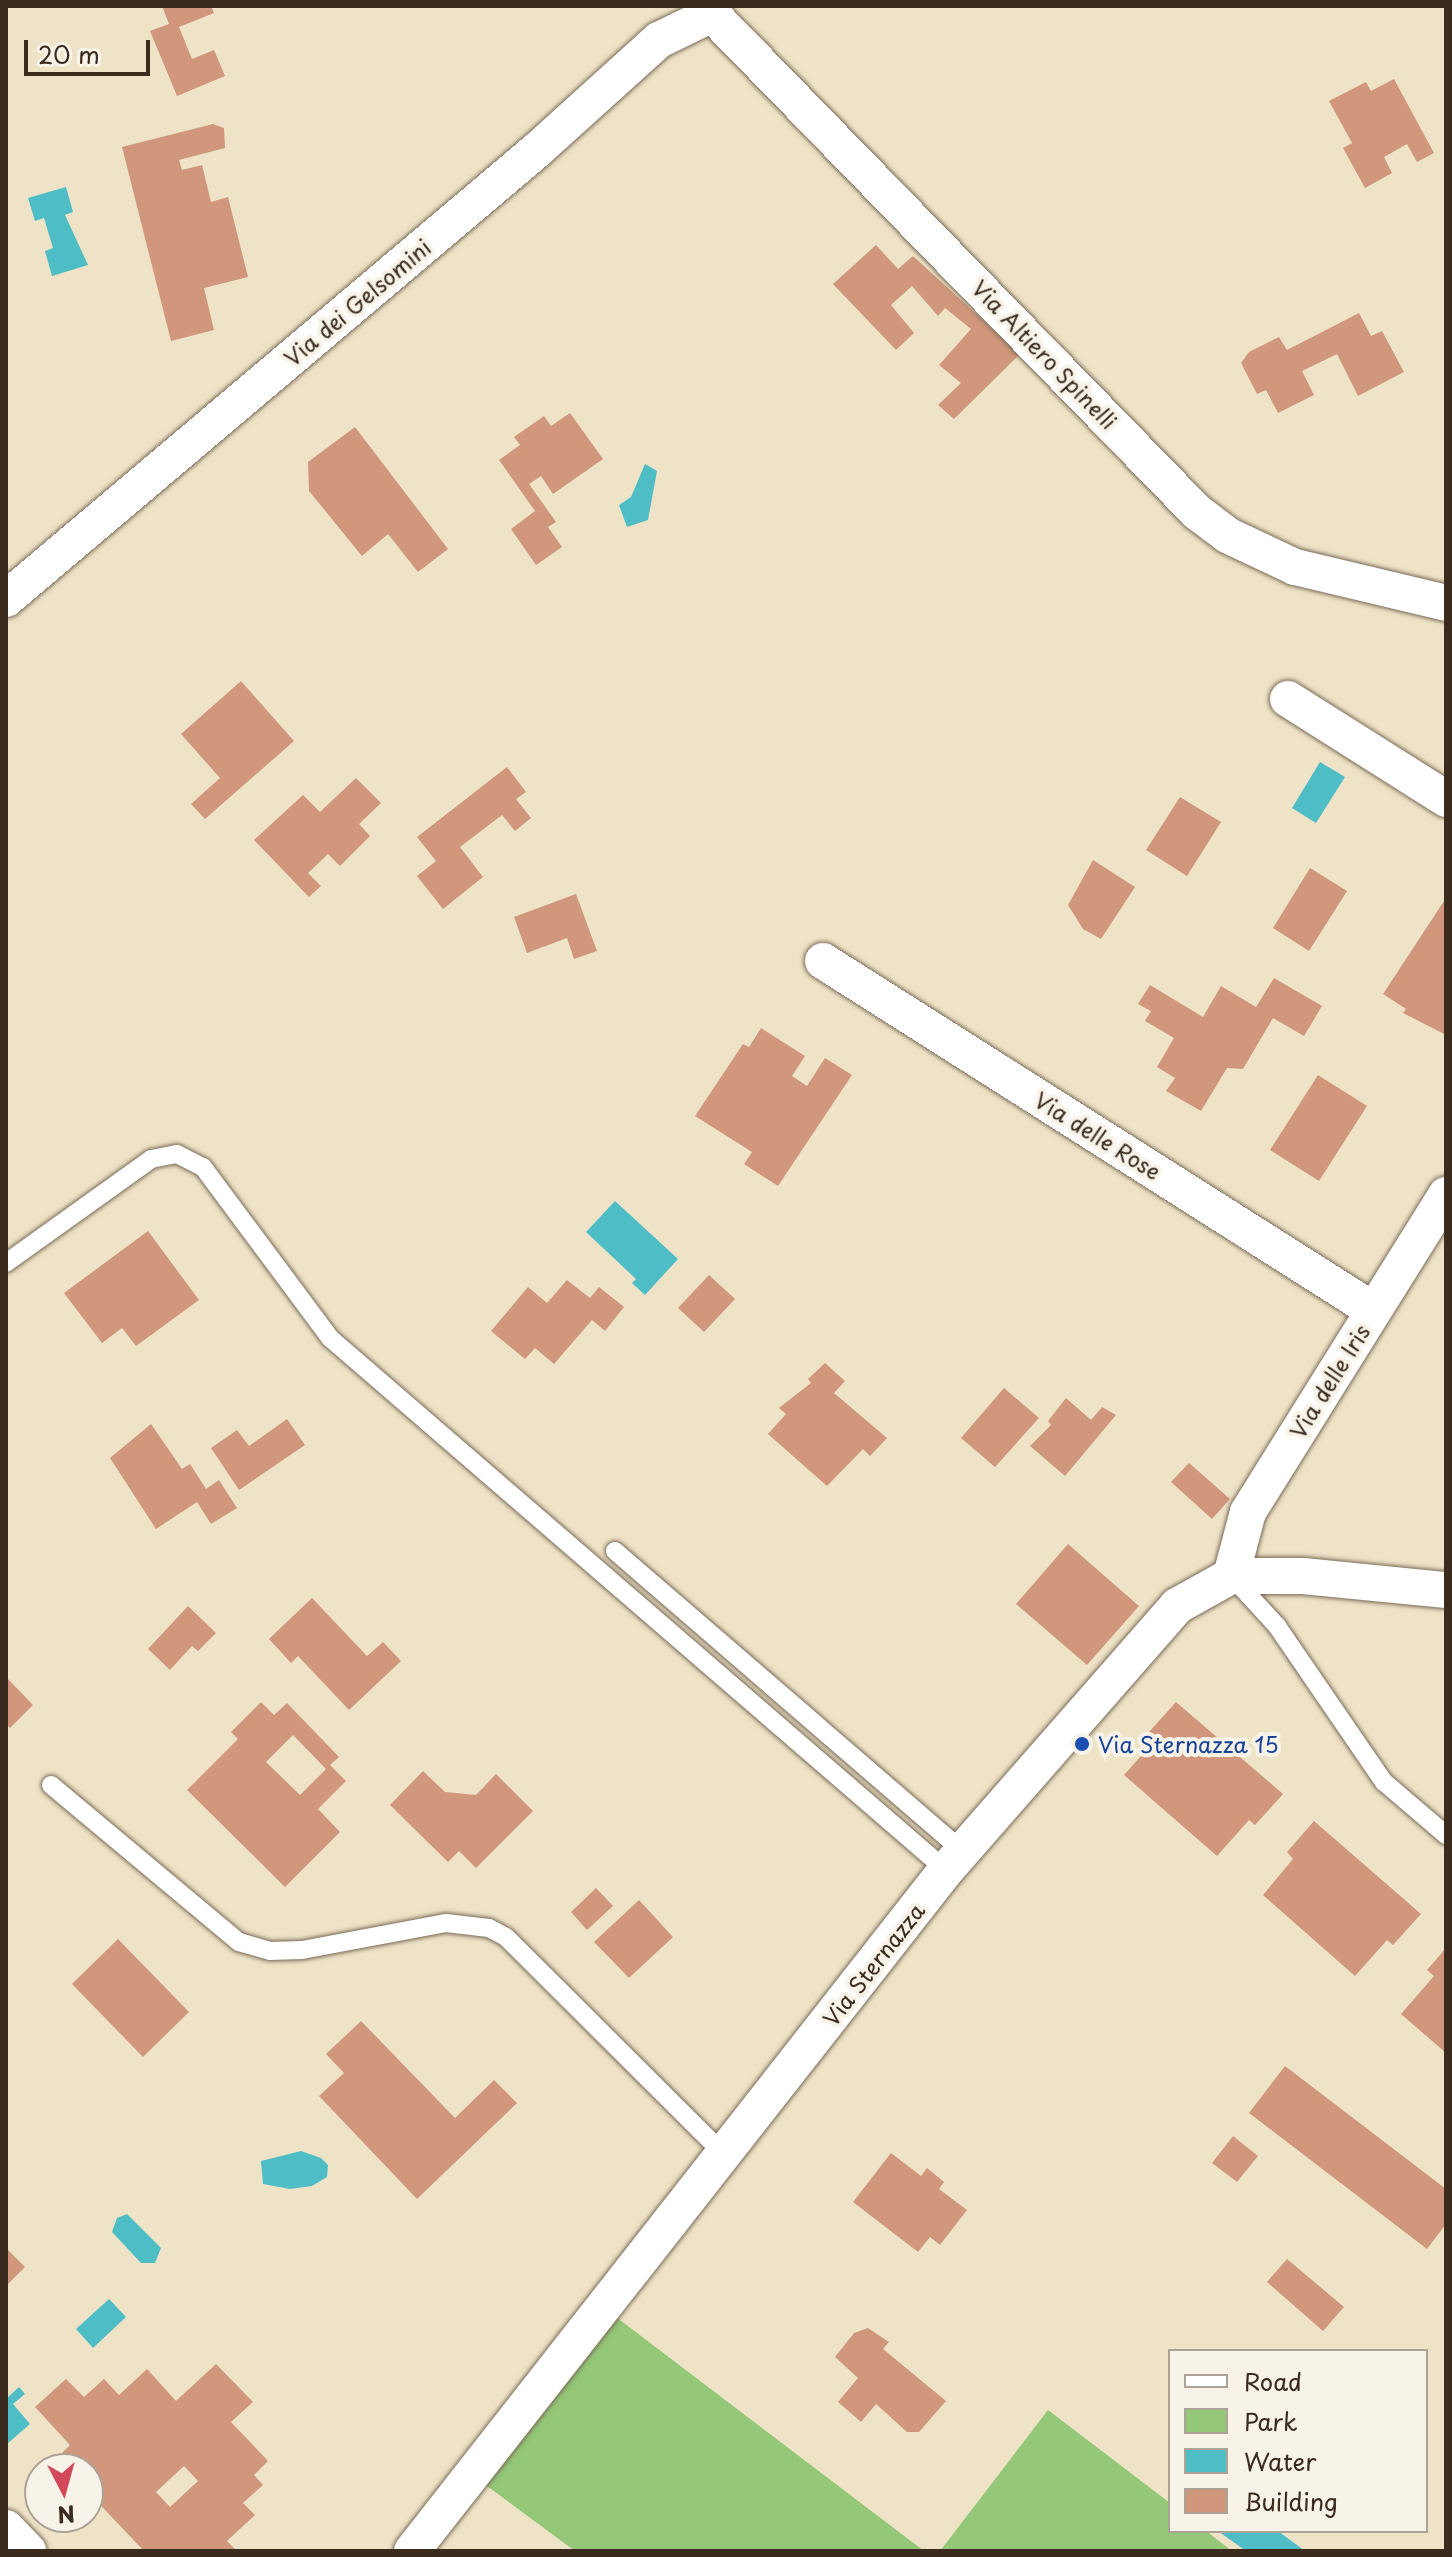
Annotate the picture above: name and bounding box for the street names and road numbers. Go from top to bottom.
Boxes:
street label: Via dei Gelsomini [278,233,436,371]
street label: Via Altiero Spinelli [967,274,1123,434]
street label: Via delle Rose [1030,1085,1166,1185]
street label: Via delle Iris [1284,1319,1374,1443]
street label: Via Sternazza [817,1897,929,2031]

